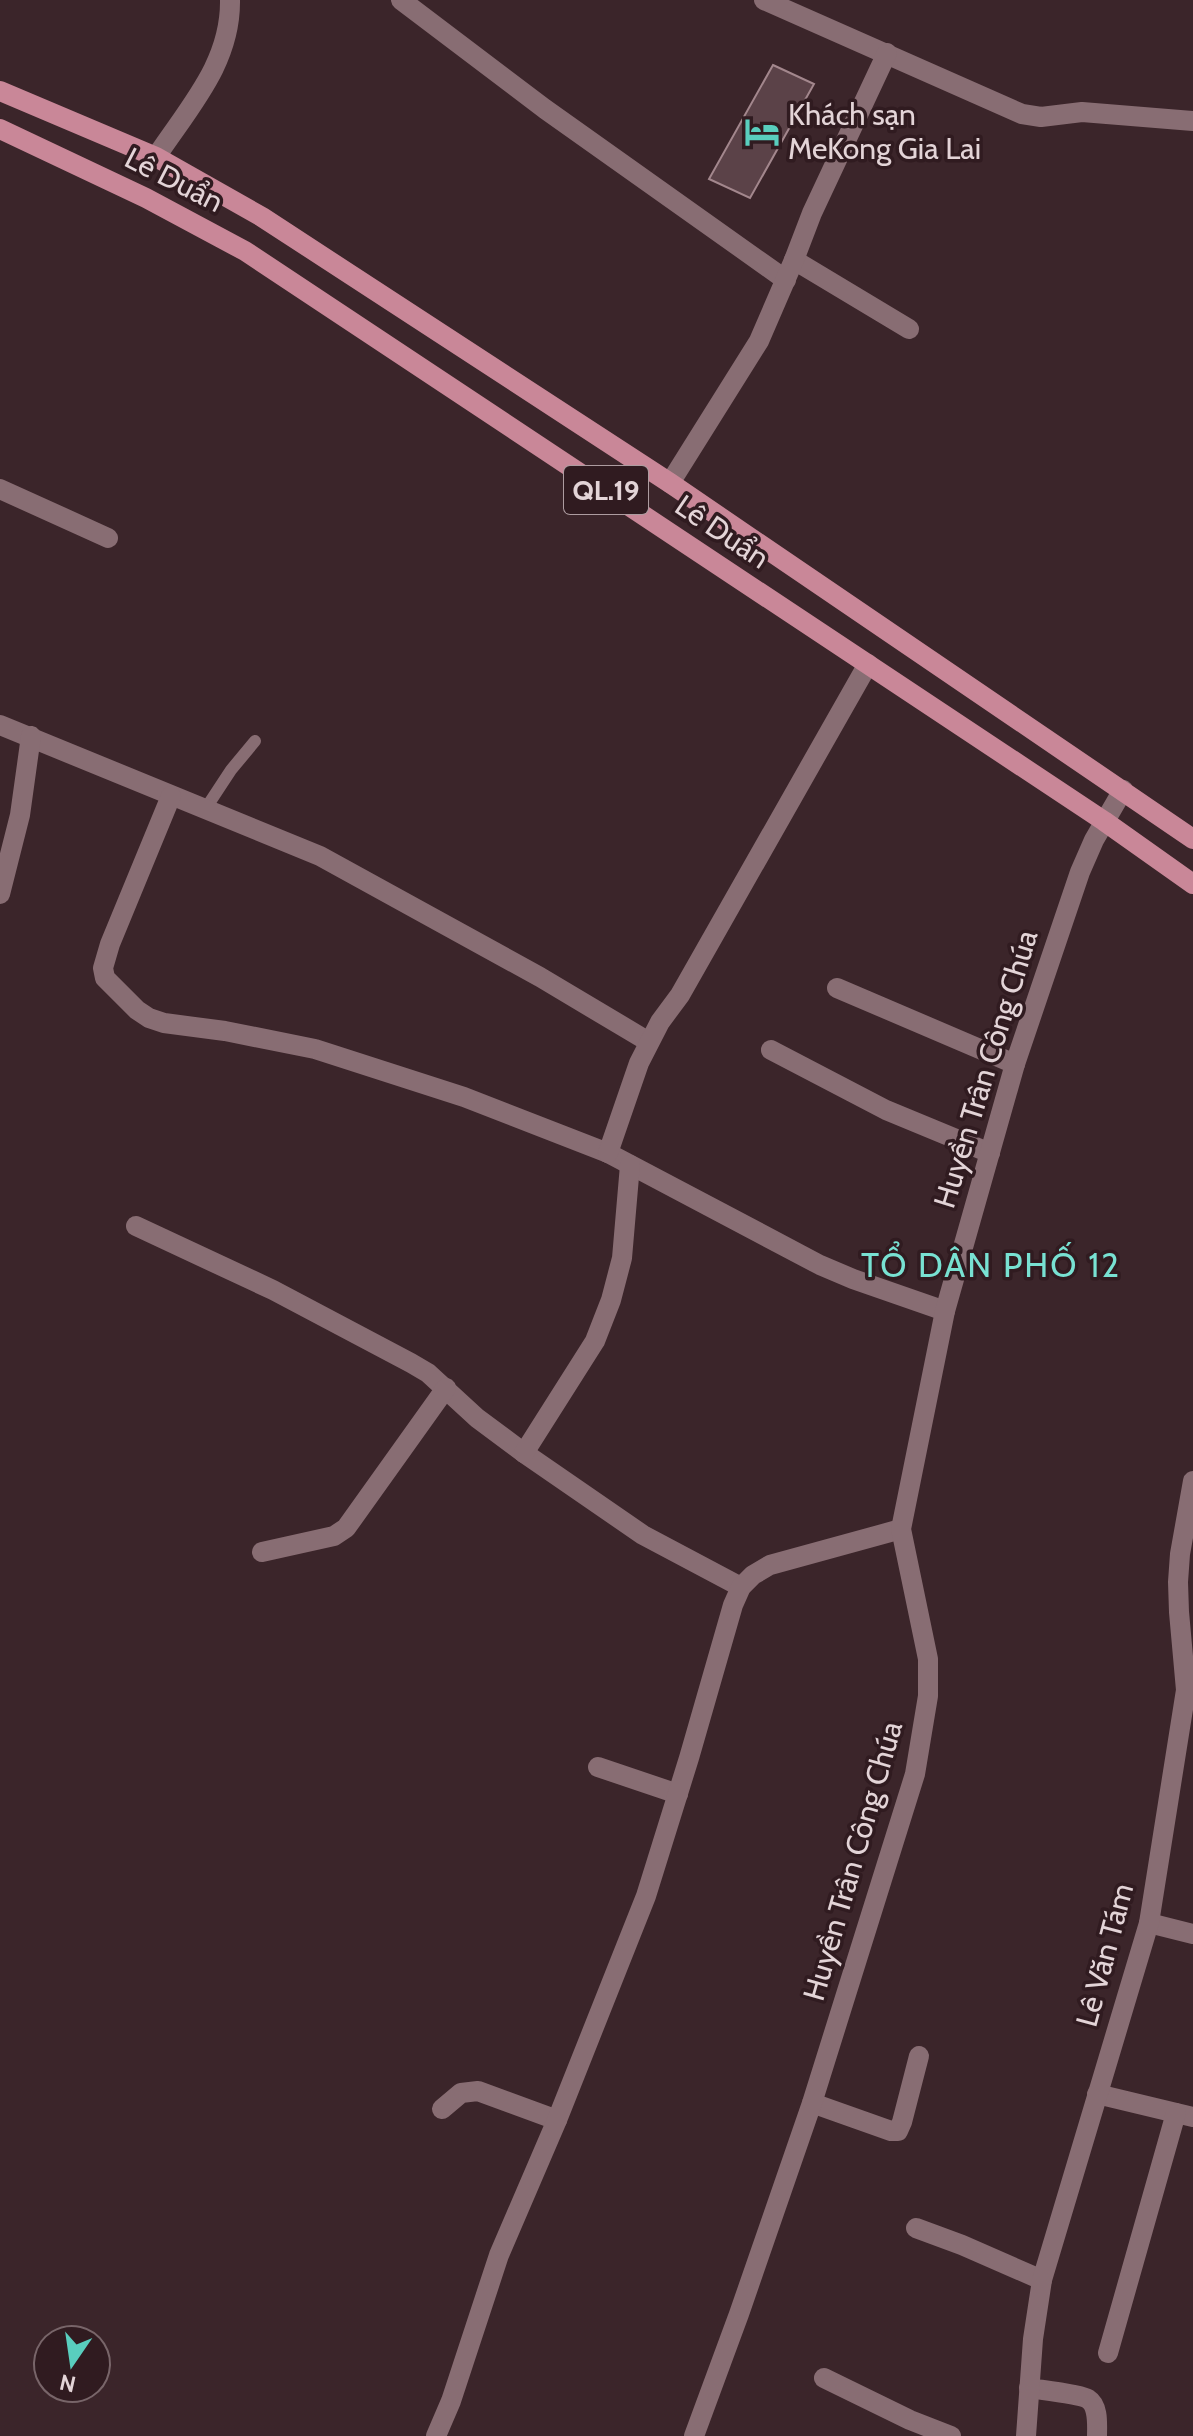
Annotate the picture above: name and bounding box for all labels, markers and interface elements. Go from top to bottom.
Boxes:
place label: Khách sạn MeKong Gia Lai [788,96,981,167]
hotel icon: Khách sạn MeKong Gia Lai [743,113,781,151]
street label: Lê Duẩn [119,139,230,220]
road number: QL.19 [564,466,648,514]
street label: Lê Duẩn [668,487,776,576]
street label: Huyền Trân Công Chúa [926,925,1046,1212]
district label: TỔ DÂN PHỐ 12 [861,1241,1121,1286]
street label: Huyền Trân Công Chúa [795,1716,910,2005]
street label: Lê Văn Tám [1068,1879,1141,2031]
north arrow [32,2324,112,2404]
text: N [57,2368,78,2398]

